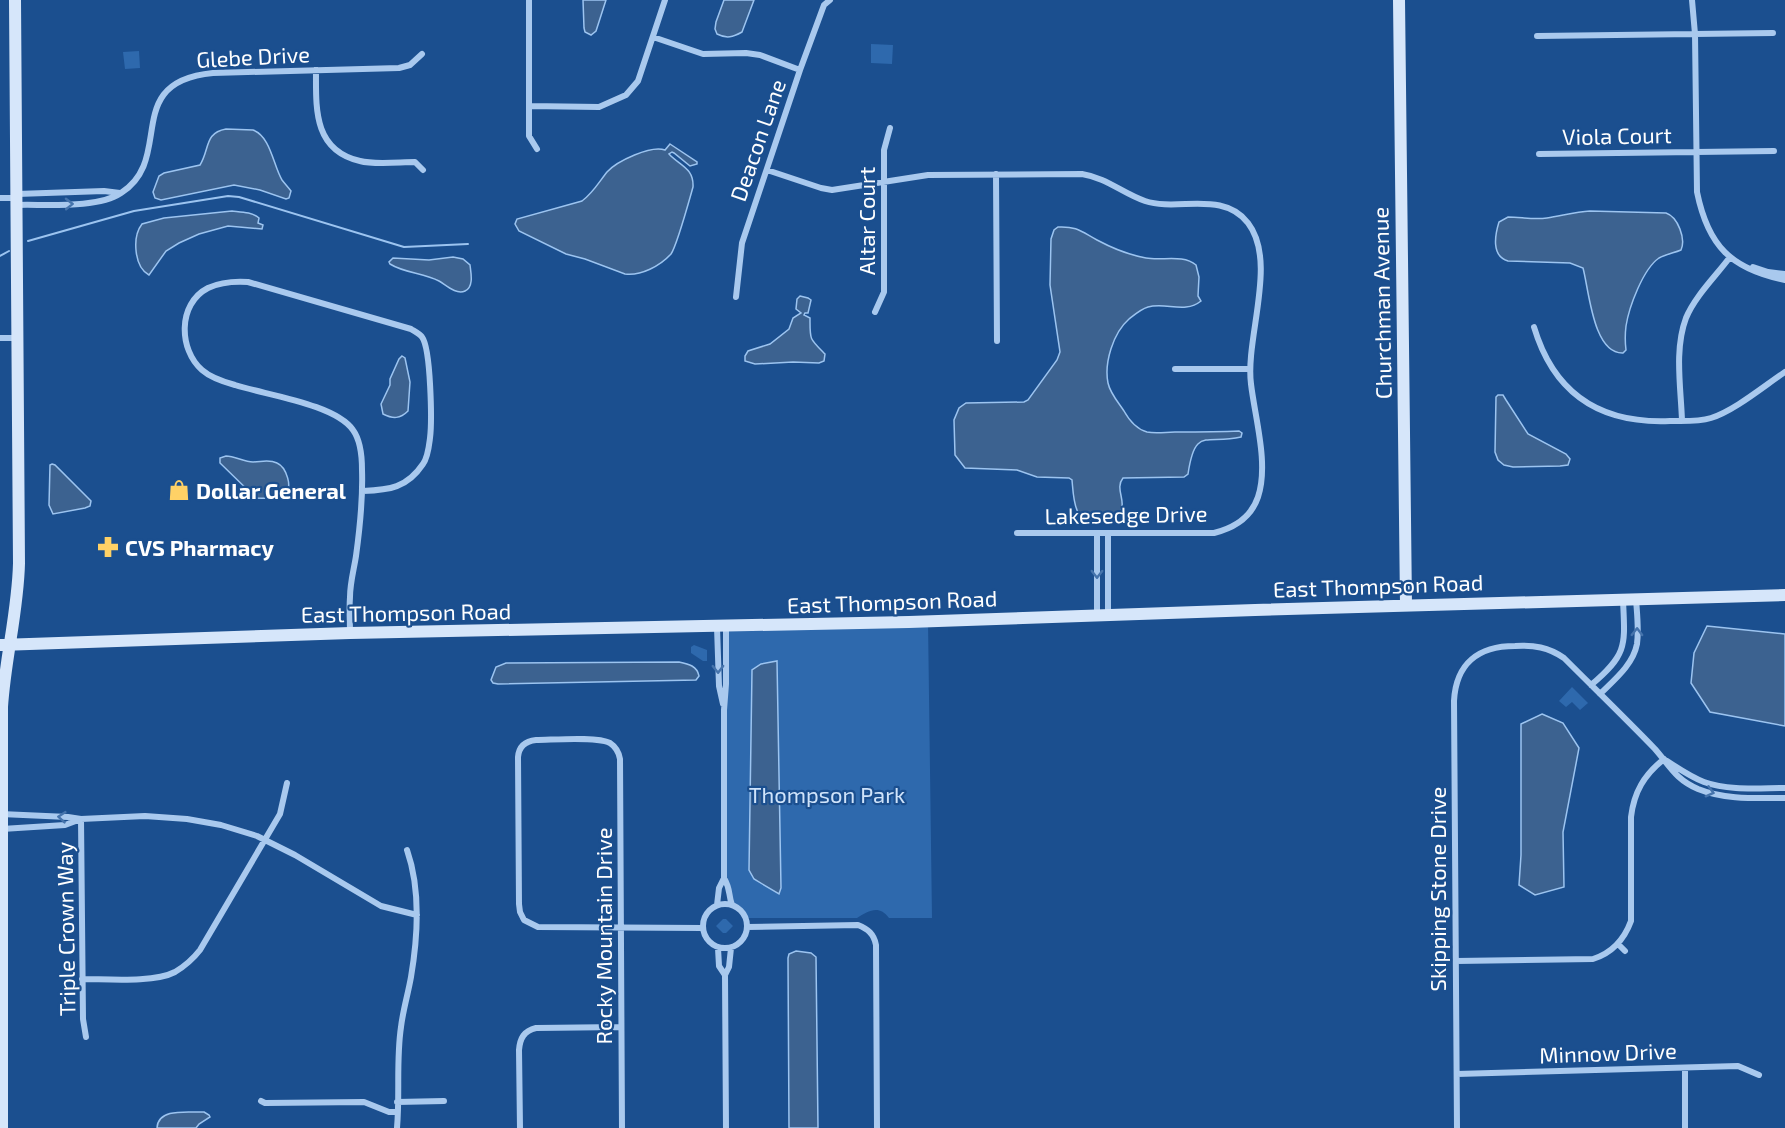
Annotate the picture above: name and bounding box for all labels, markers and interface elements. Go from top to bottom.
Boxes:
street label: Glebe Drive [196,40,310,72]
street label: Deacon Lane [724,76,790,204]
street label: Viola Court [1562,121,1672,149]
street label: Altar Court [853,167,879,275]
one-way arrow [65,197,74,210]
street label: Churchman Avenue [1366,207,1396,399]
place label: Dollar General [196,477,347,503]
shop icon: Dollar General [167,478,191,502]
street label: Lakesedge Drive [1044,500,1208,528]
place label: CVS Pharmacy [125,534,275,561]
pharmacy icon: CVS Pharmacy [96,535,120,559]
street label: East Thompson Road [1272,568,1484,602]
one-way arrow [1091,570,1103,579]
street label: East Thompson Road [786,584,998,618]
street label: East Thompson Road [301,597,511,627]
one-way arrow [1631,628,1643,637]
one-way arrow [712,664,724,673]
park label: Thompson Park [749,781,905,807]
one-way arrow [1704,785,1715,797]
street label: Skipping Stone Drive [1424,787,1450,991]
one-way arrow [57,811,67,824]
street label: Rocky Mountain Drive [590,828,616,1044]
street label: Triple Crown Way [50,841,80,1016]
street label: Minnow Drive [1539,1037,1677,1067]

